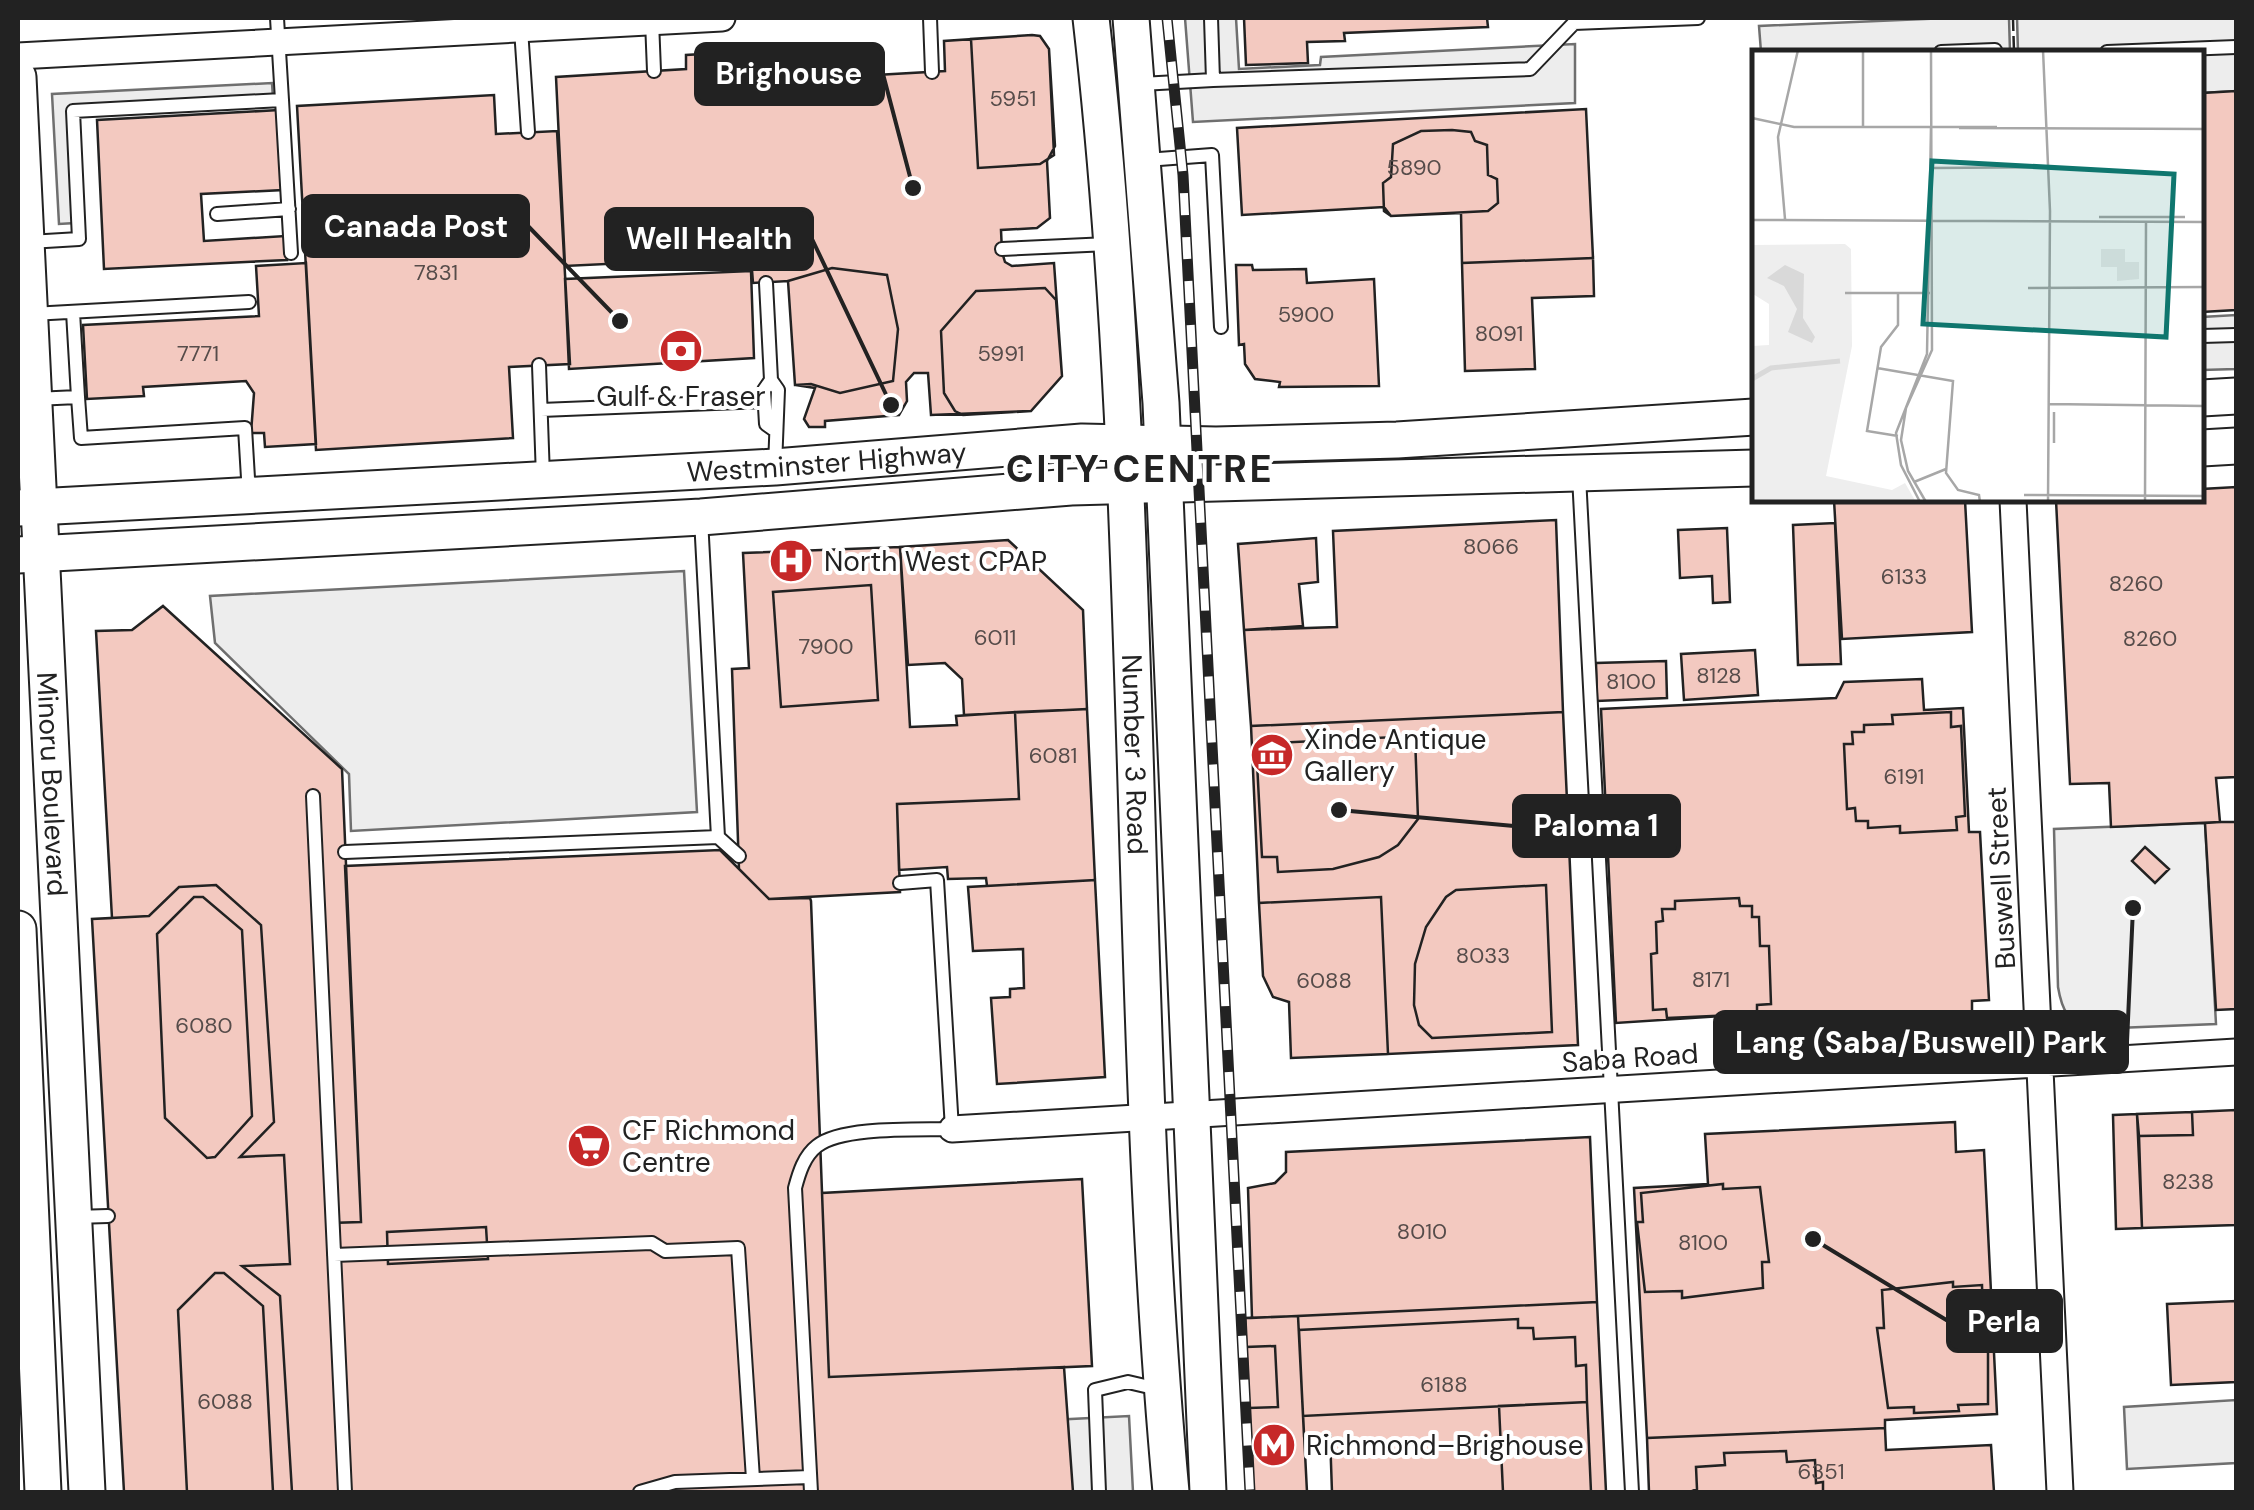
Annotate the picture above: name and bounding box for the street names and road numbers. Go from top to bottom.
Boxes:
street label: Westminster Highway [686,433,968,490]
street label: Number 3 Road [1114,653,1157,855]
street label: Minoru Boulevard [29,671,76,897]
street label: Buswell Street [1978,786,2024,970]
street label: Saba Road [1560,1035,1700,1081]

